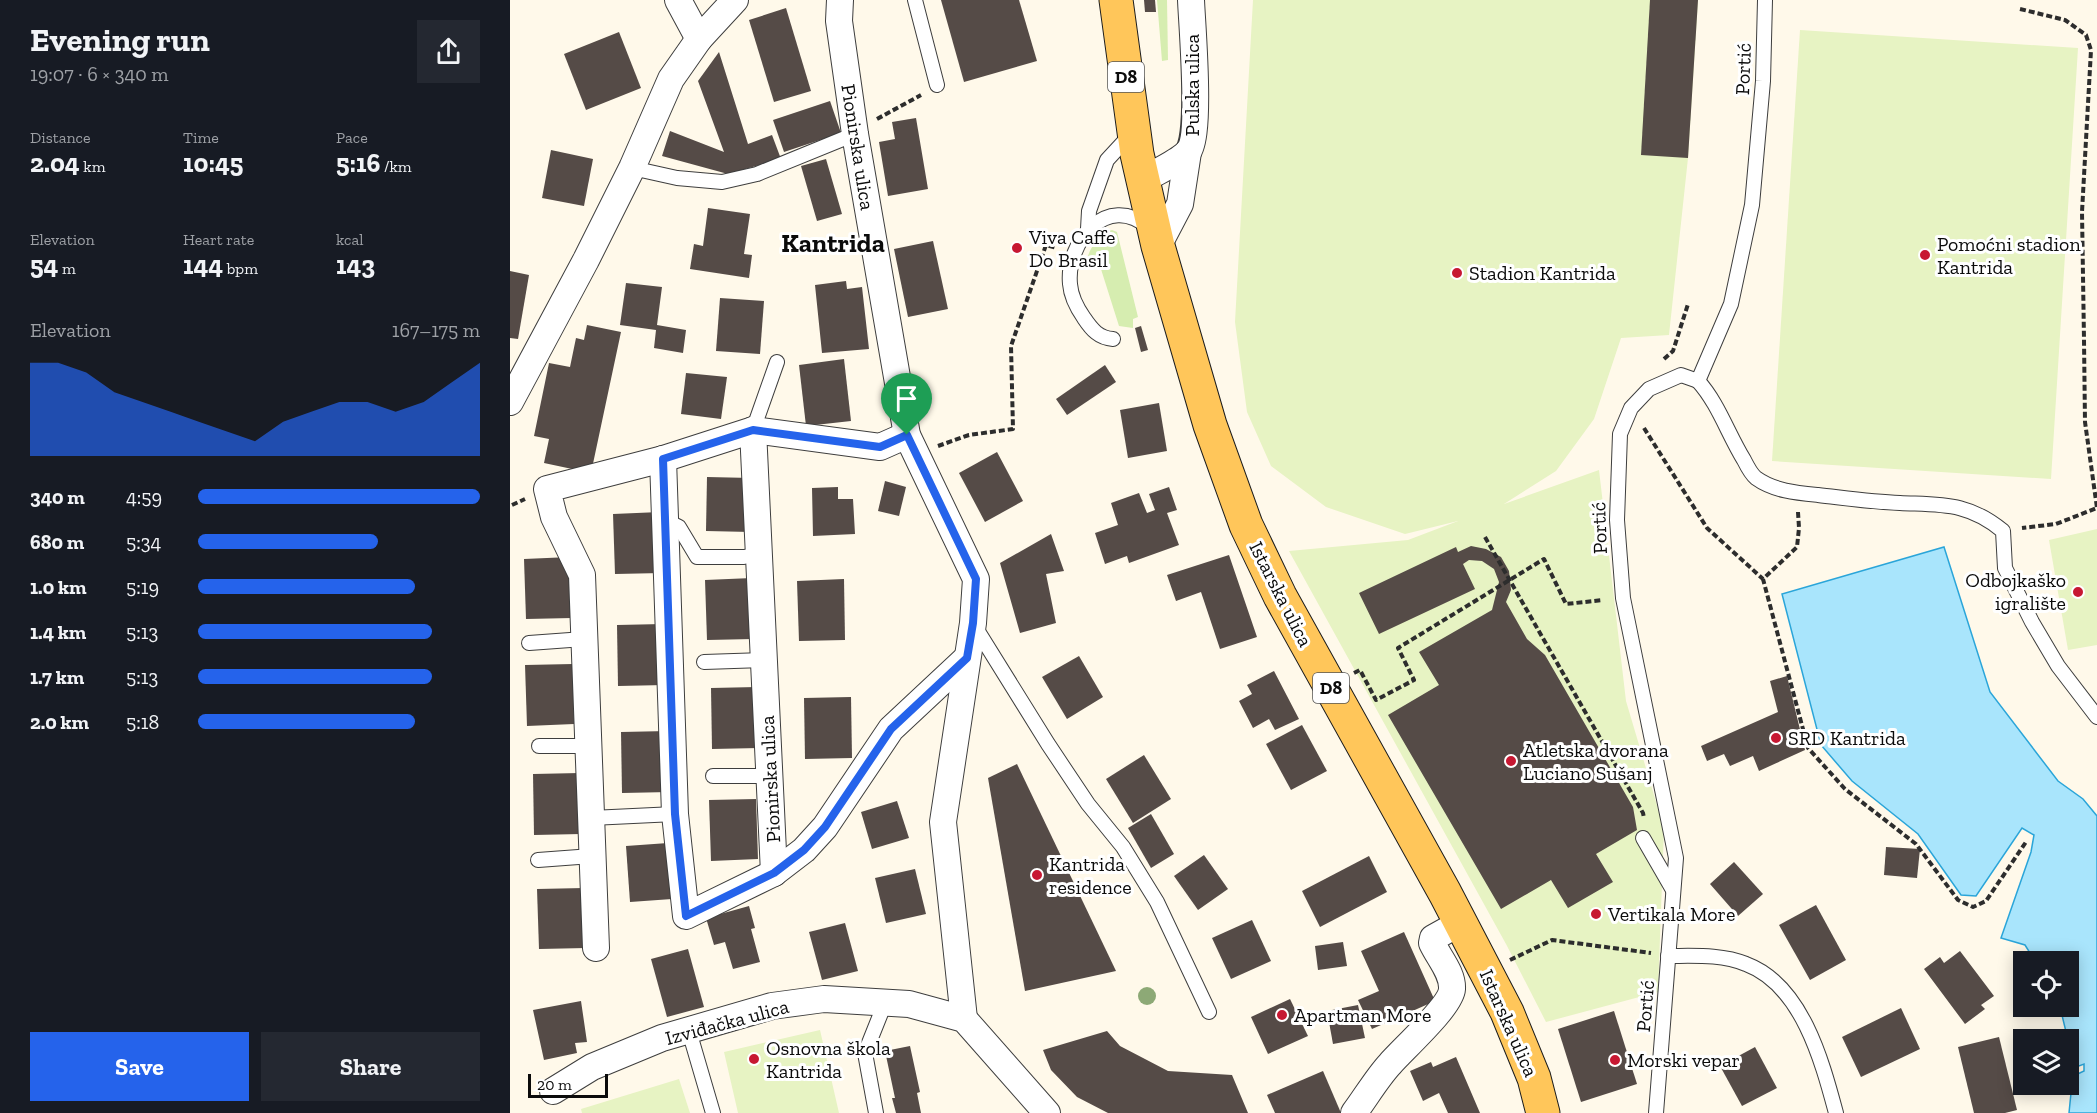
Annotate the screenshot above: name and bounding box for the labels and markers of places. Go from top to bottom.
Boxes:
place label: Viva Caffe Do Brasil [1028,225,1115,272]
place label: Pomoćni stadion Kantrida [1937,232,2081,279]
marker: Viva Caffe Do Brasil [1010,241,1024,255]
marker: Pomoćni stadion Kantrida [1918,248,1932,262]
place label: Stadion Kantrida [1469,261,1616,285]
marker: Stadion Kantrida [1450,266,1464,280]
pin [881,373,932,435]
place label: Odbojkaško igralište [1965,568,2066,615]
marker: Odbojkaško igralište [2071,585,2085,599]
place label: SRD Kantrida [1788,726,1906,750]
marker: SRD Kantrida [1769,731,1783,745]
place label: Atletska dvorana Luciano Sušanj [1523,738,1669,785]
marker: Atletska dvorana Luciano Sušanj [1504,754,1518,768]
place label: Kantrida residence [1049,852,1132,899]
marker: Kantrida residence [1030,868,1044,882]
place label: Vertikala More [1607,902,1735,926]
marker: Vertikala More [1589,907,1603,921]
place label: Apartman More [1294,1003,1432,1027]
marker: Apartman More [1275,1008,1289,1022]
place label: Osnovna škola Kantrida [766,1036,891,1083]
place label: Morski vepar [1627,1048,1740,1072]
marker: Osnovna škola Kantrida [747,1052,761,1066]
marker: Morski vepar [1608,1053,1622,1067]

